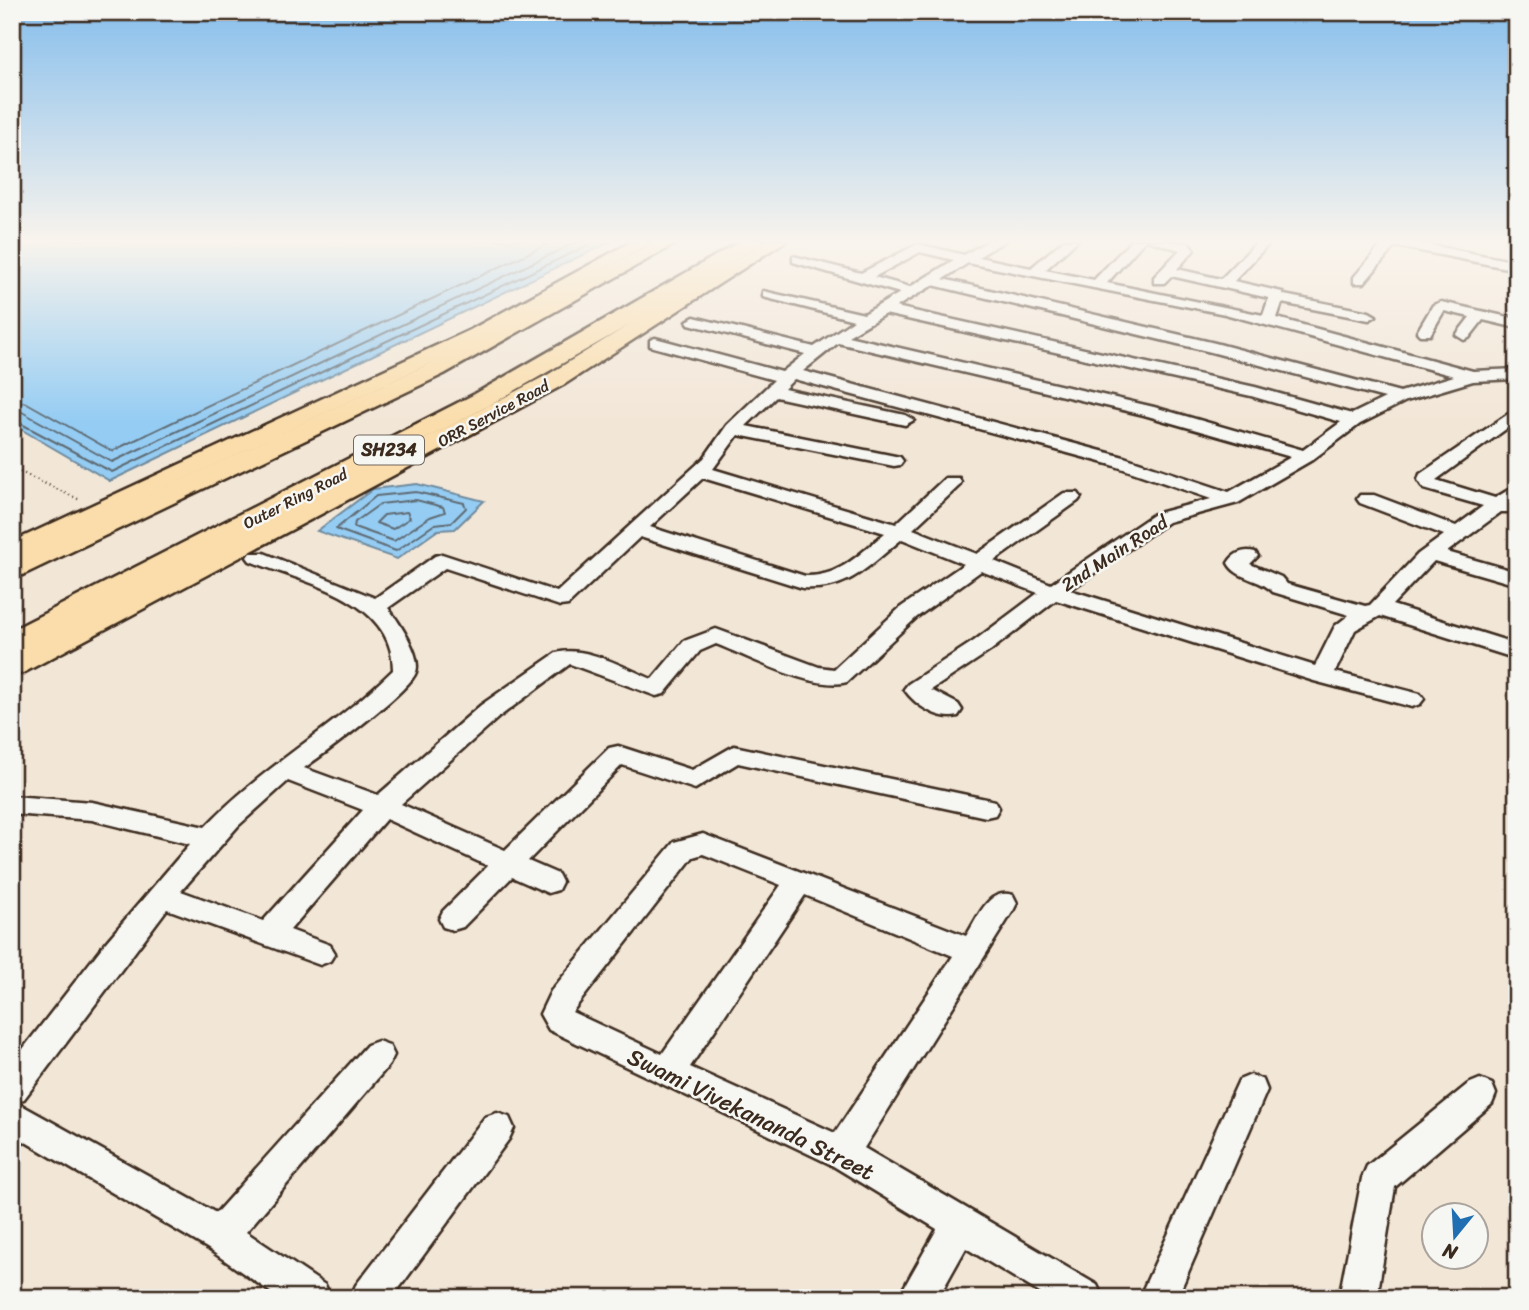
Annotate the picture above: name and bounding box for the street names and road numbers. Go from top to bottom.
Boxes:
street label: ORR Service Road [432,371,556,455]
road number: SH234 [354,436,424,464]
street label: Outer Ring Road [238,459,354,537]
street label: 2nd Main Road [1054,505,1176,601]
street label: Swami Vivekananda Street [620,1037,882,1192]

